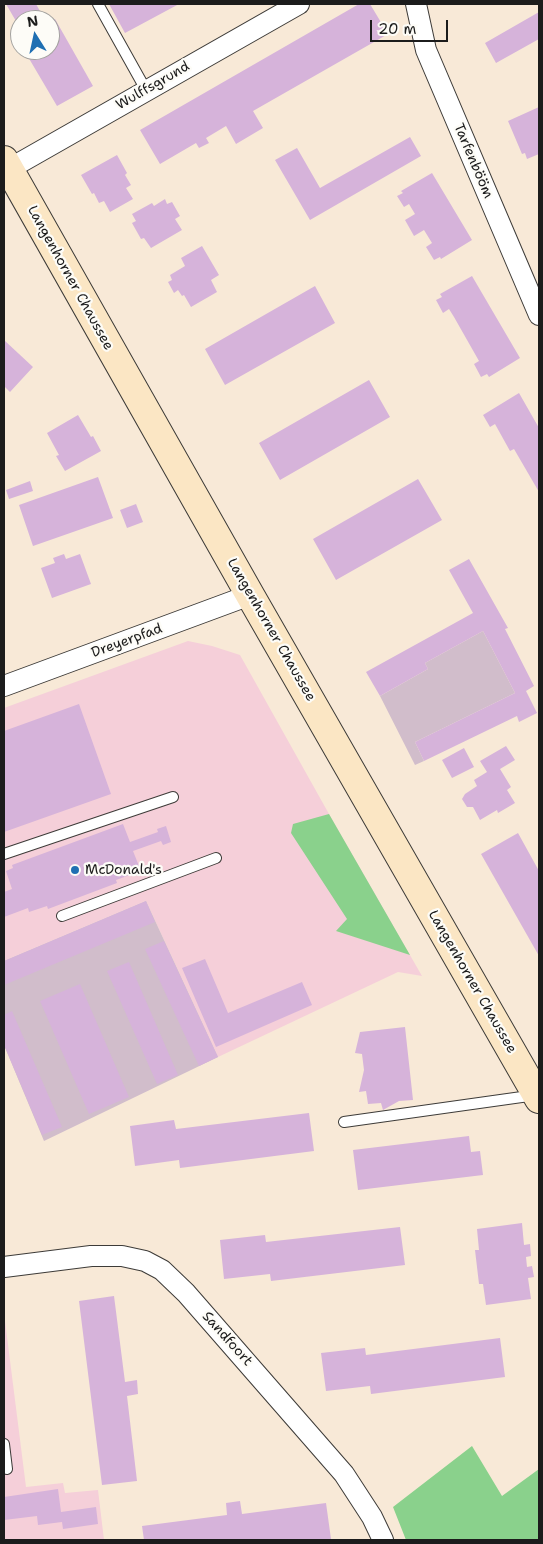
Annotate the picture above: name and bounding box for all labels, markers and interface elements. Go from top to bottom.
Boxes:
north arrow [10,10,60,60]
scale bar [373,10,450,42]
text: N [26,11,40,31]
text: 20 m [378,19,417,39]
street label: Wulffsgrund [113,58,193,114]
street label: Tarfenbööm [450,121,496,201]
street label: Langenhorner Chaussee [23,203,117,353]
street label: Langenhorner Chaussee [223,555,319,705]
street label: Dreyerpfad [89,620,165,662]
place label: McDonald's [85,862,162,878]
marker: McDonald's [69,864,81,876]
street label: Langenhorner Chaussee [424,907,520,1057]
street label: Sandfoort [198,1308,256,1370]

